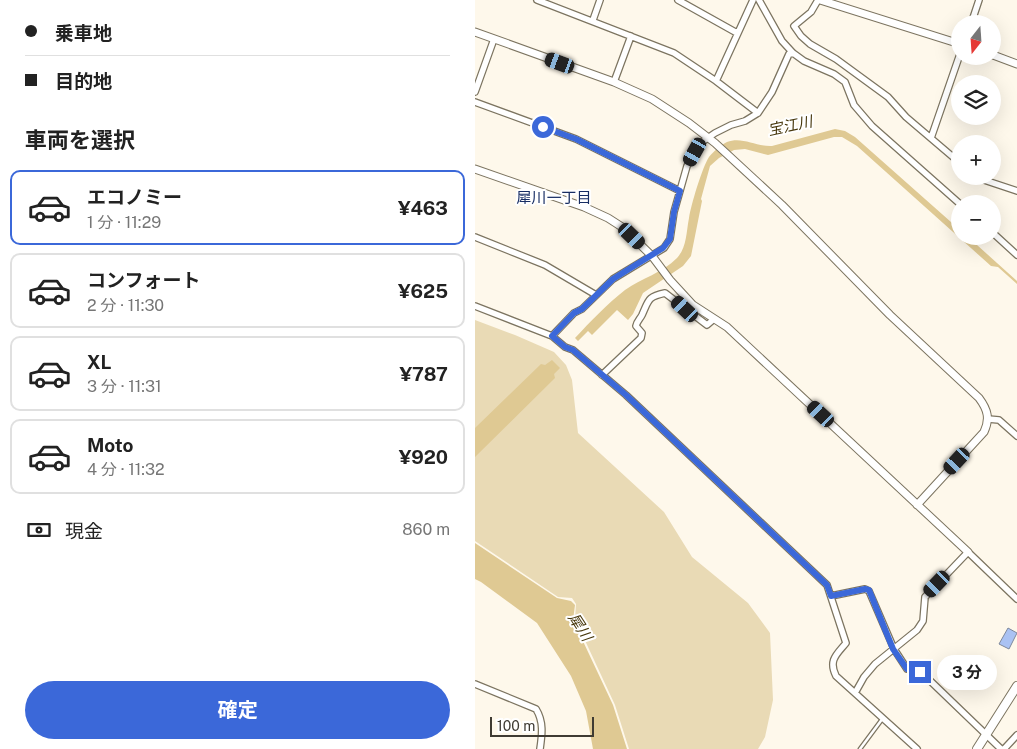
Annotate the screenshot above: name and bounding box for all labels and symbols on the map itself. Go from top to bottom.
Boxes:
north arrow [951,15,1001,65]
car [543,51,576,75]
water label: 宝江川 [766,112,816,139]
route start [532,116,554,138]
car [681,135,708,169]
district label: 犀川一丁目 [516,189,592,206]
car [616,220,648,252]
car [668,293,701,325]
car [804,398,837,430]
car [941,445,972,477]
car [921,568,952,600]
water label: 犀川 [565,610,597,646]
callout: 3 分 [937,654,997,690]
route end [909,661,931,683]
scale bar [490,714,594,737]

